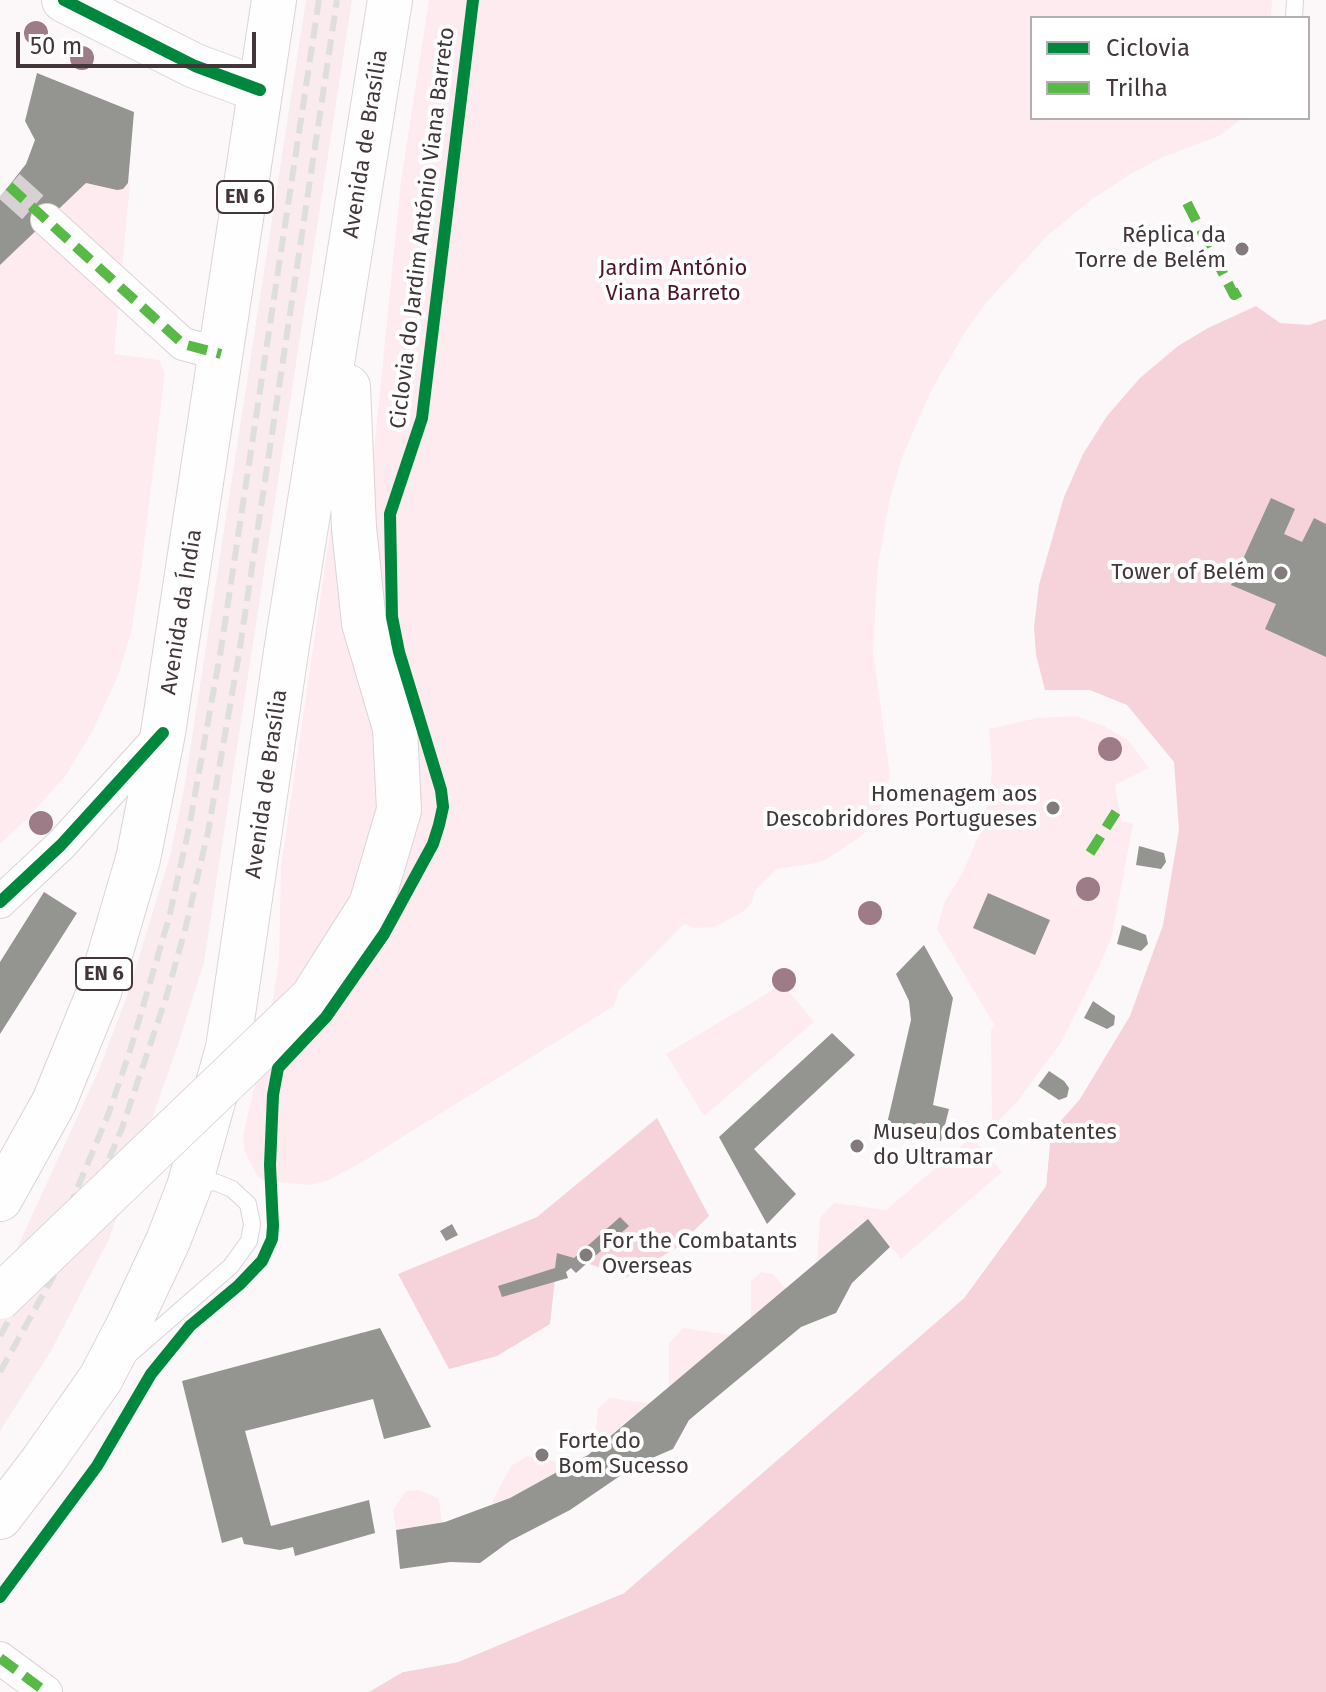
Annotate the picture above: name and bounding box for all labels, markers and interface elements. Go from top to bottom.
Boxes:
scale bar [20,16,260,66]
legend [1030,16,1310,120]
street label: Ciclovia do Jardim António Viana Barreto [385,26,461,430]
text: 50 m [30,32,82,60]
text: Ciclovia [1106,34,1190,62]
street label: Avenida de Brasília [338,48,394,240]
text: Trilha [1106,74,1168,102]
road number: EN 6 [217,181,273,213]
place label: Réplica da Torre de Belém [1075,223,1226,274]
marker: Réplica da Torre de Belém [1233,240,1251,258]
park label: Jardim António Viana Barreto [599,256,747,308]
street label: Avenida da Índia [156,527,208,697]
place label: Tower of Belém [1111,560,1265,586]
marker: Tower of Belém [1272,564,1290,582]
street label: Avenida de Brasília [241,688,293,880]
place label: Homenagem aos Descobridores Portugueses [765,782,1037,834]
marker: Homenagem aos Descobridores Portugueses [1044,799,1062,817]
road number: EN 6 [76,958,132,990]
place label: Museu dos Combatentes do Ultramar [873,1120,1117,1172]
marker: Museu dos Combatentes do Ultramar [848,1137,866,1155]
place label: For the Combatants Overseas [602,1229,797,1280]
marker: For the Combatants Overseas [577,1246,595,1264]
place label: Forte do Bom Sucesso [558,1429,689,1480]
marker: Forte do Bom Sucesso [533,1446,551,1464]

